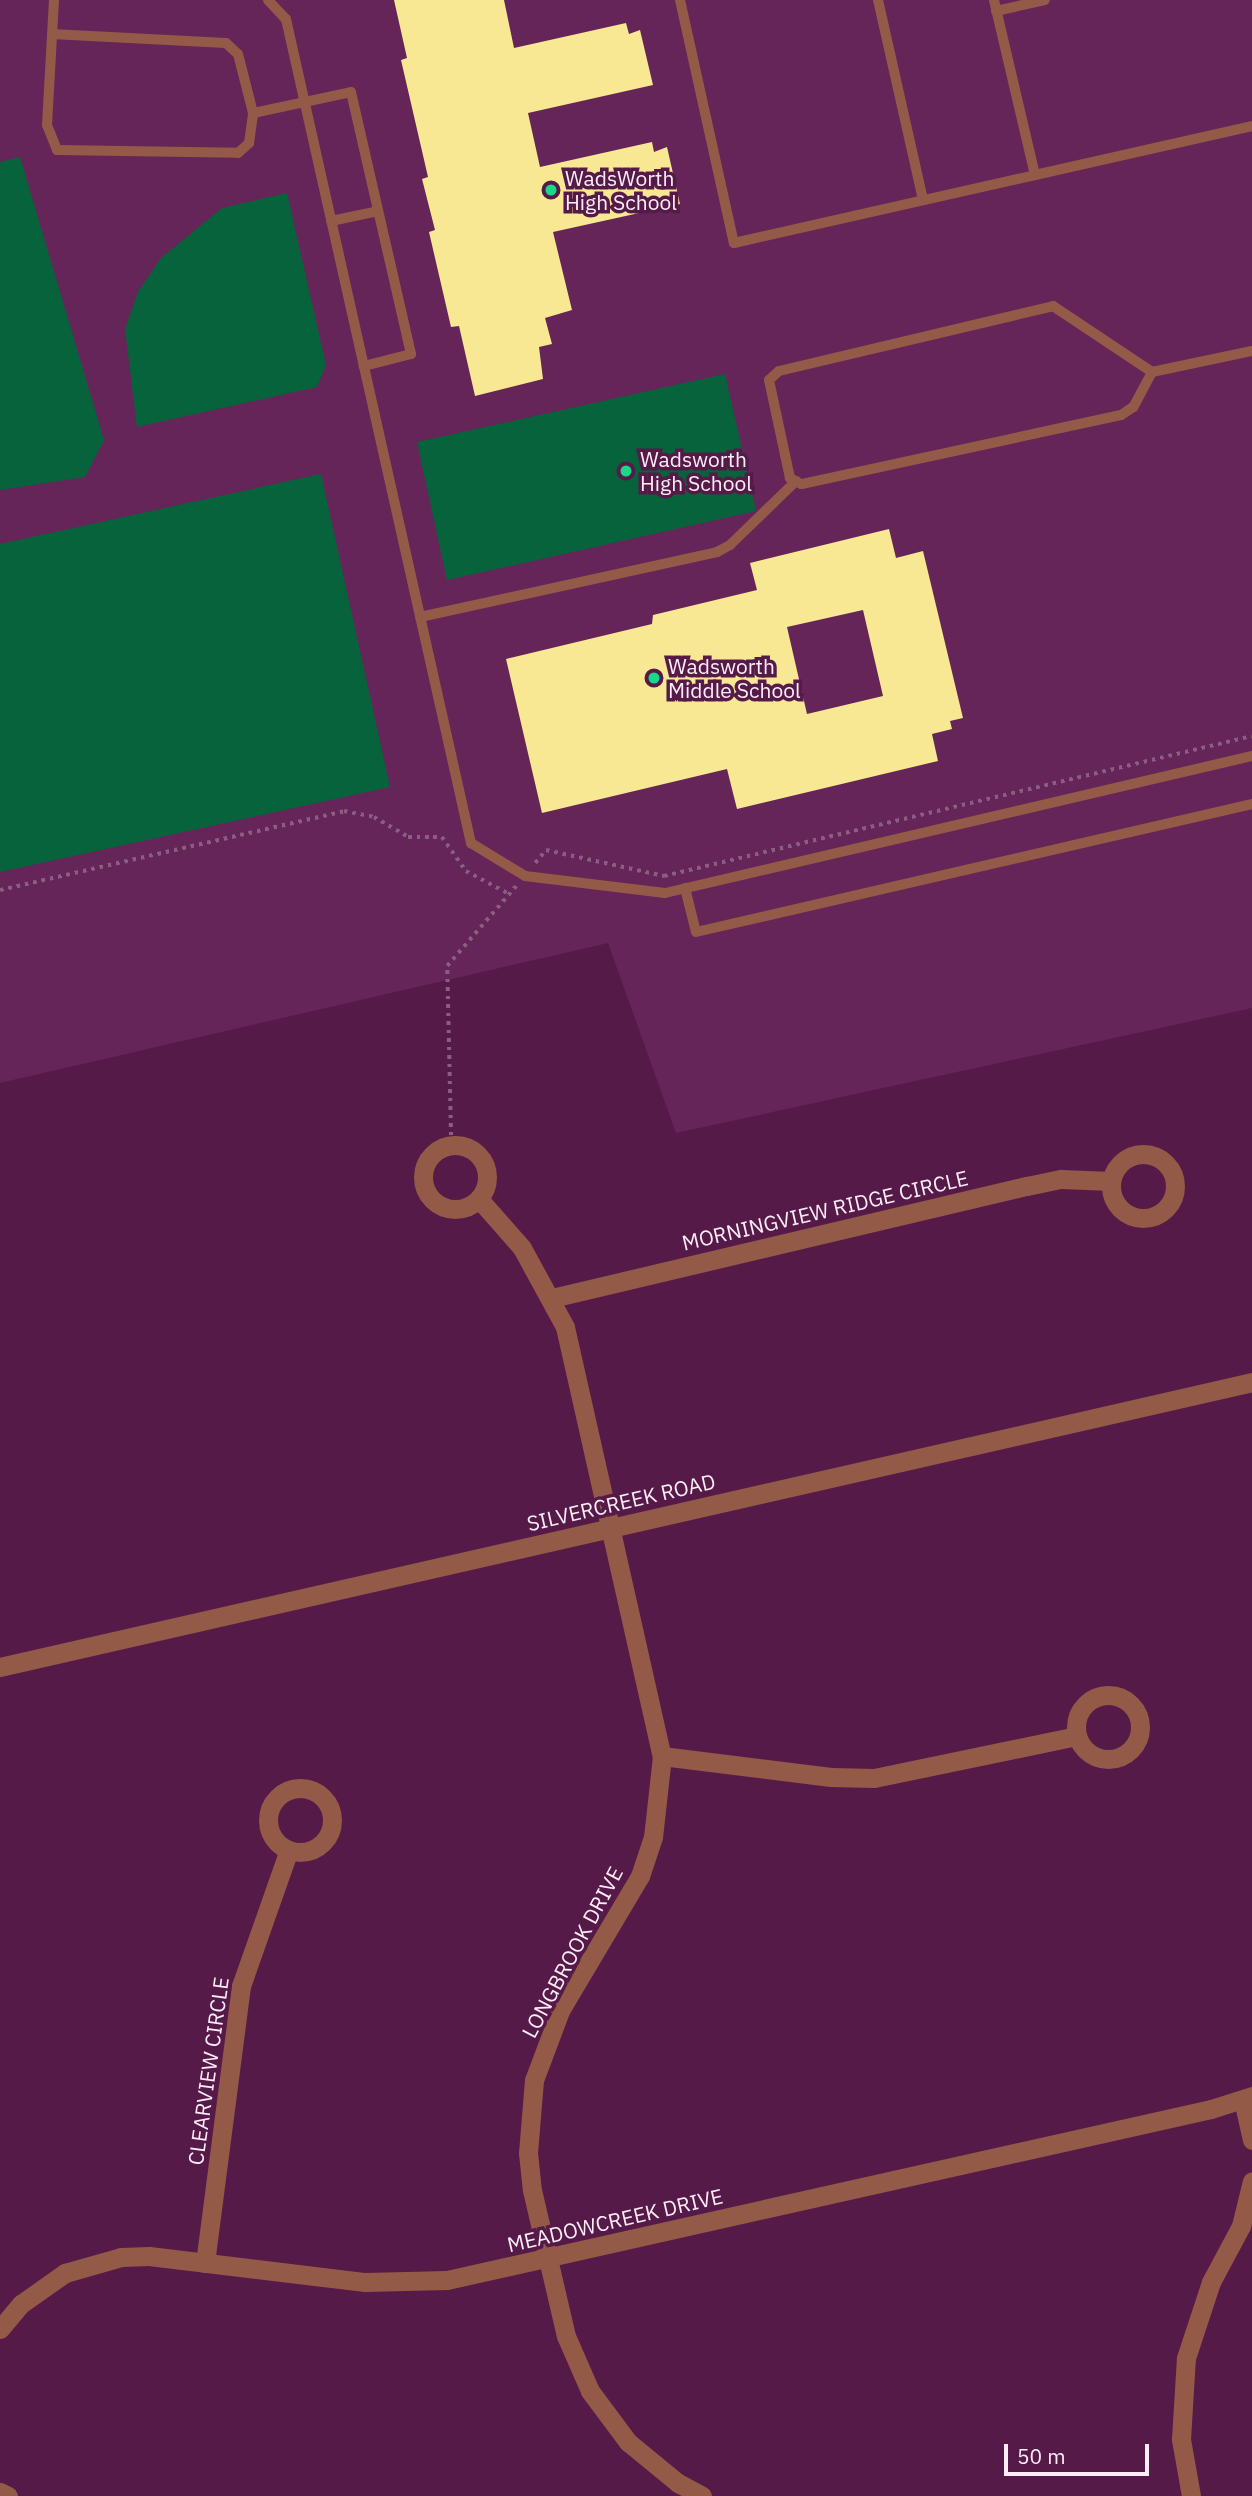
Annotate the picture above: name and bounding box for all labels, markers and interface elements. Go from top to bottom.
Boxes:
place label: WadsWorth High School [565,165,677,215]
marker: WadsWorth High School [543,182,559,198]
place label: Wadsworth High School [640,446,752,496]
marker: Wadsworth High School [618,463,634,479]
place label: Wadsworth Middle School [668,653,801,703]
marker: Wadsworth Middle School [646,670,662,686]
street label: MORNINGVIEW RIDGE CIRCLE [679,1165,971,1255]
street label: SILVERCREEK ROAD [524,1468,718,1536]
street label: LONGBROOK DRIVE [516,1862,628,2042]
street label: CLEARVIEW CIRCLE [182,1975,234,2167]
street label: MEADOWCREEK DRIVE [505,2183,725,2257]
scale bar [1007,2430,1152,2474]
text: 50 m [1017,2442,1066,2470]

